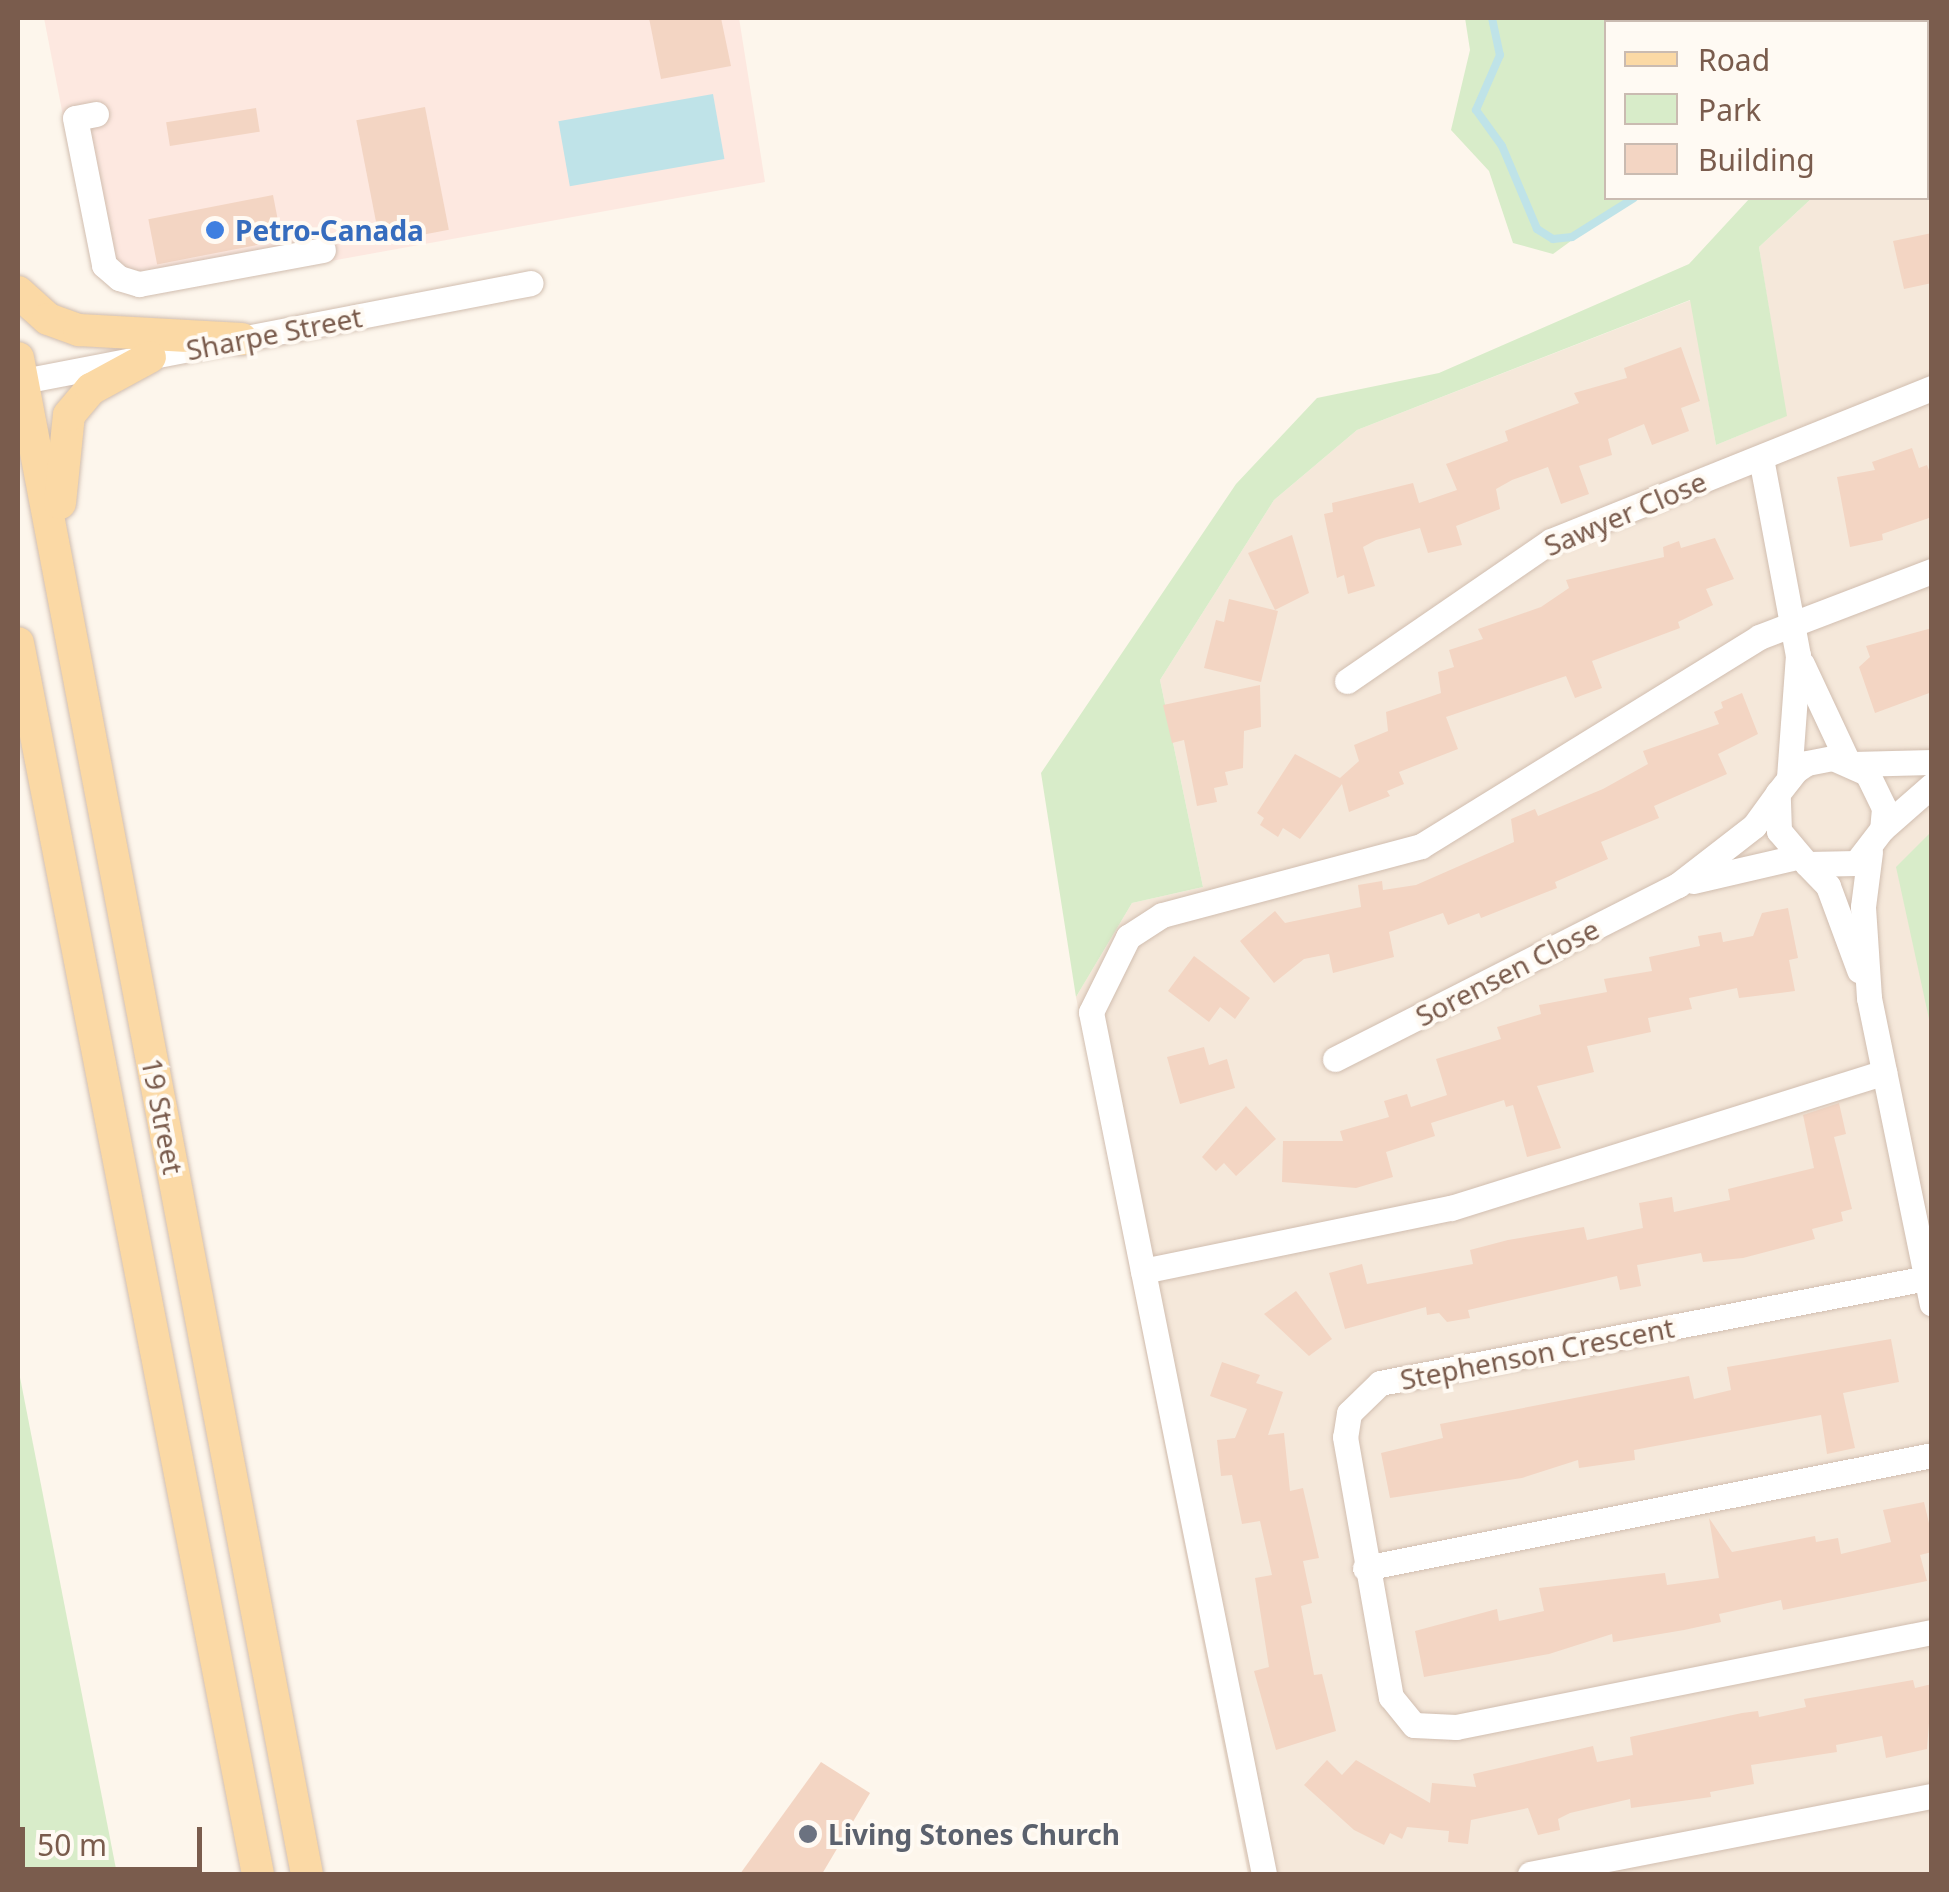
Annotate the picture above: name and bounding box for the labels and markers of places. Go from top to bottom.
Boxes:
place label: Petro-Canada [235,213,424,247]
marker: Petro-Canada [204,219,226,241]
place label: Living Stones Church [828,1817,1120,1851]
marker: Living Stones Church [797,1823,819,1845]

